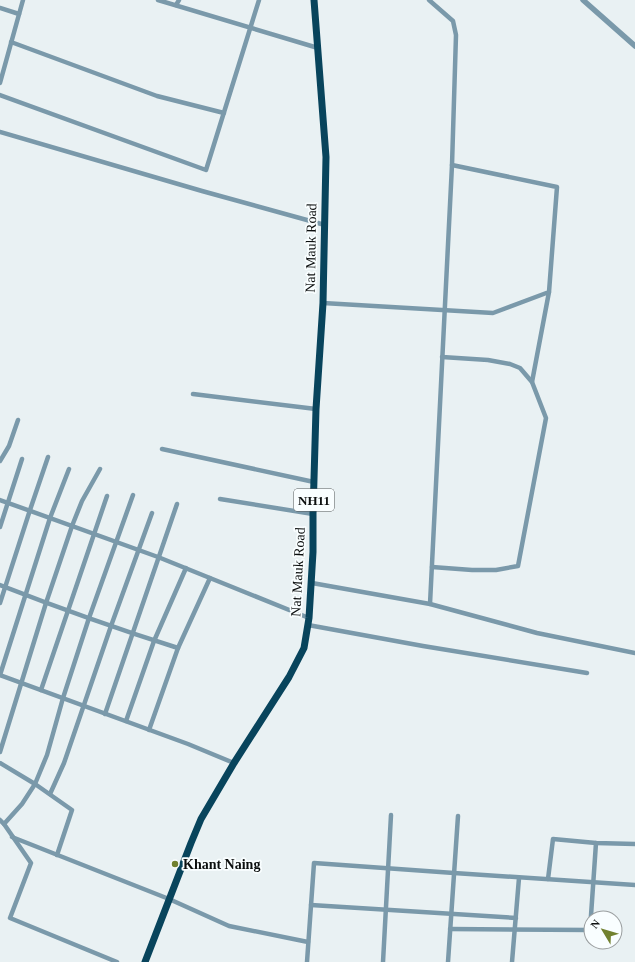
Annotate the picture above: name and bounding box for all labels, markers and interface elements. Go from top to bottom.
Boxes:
street label: Nat Mauk Road [303,203,319,293]
road number: NH11 [294,489,334,511]
street label: Nat Mauk Road [288,527,308,617]
place label: Khant Naing [183,857,260,872]
marker: Khant Naing [170,859,180,869]
north arrow [583,910,623,950]
text: N [588,917,602,931]

